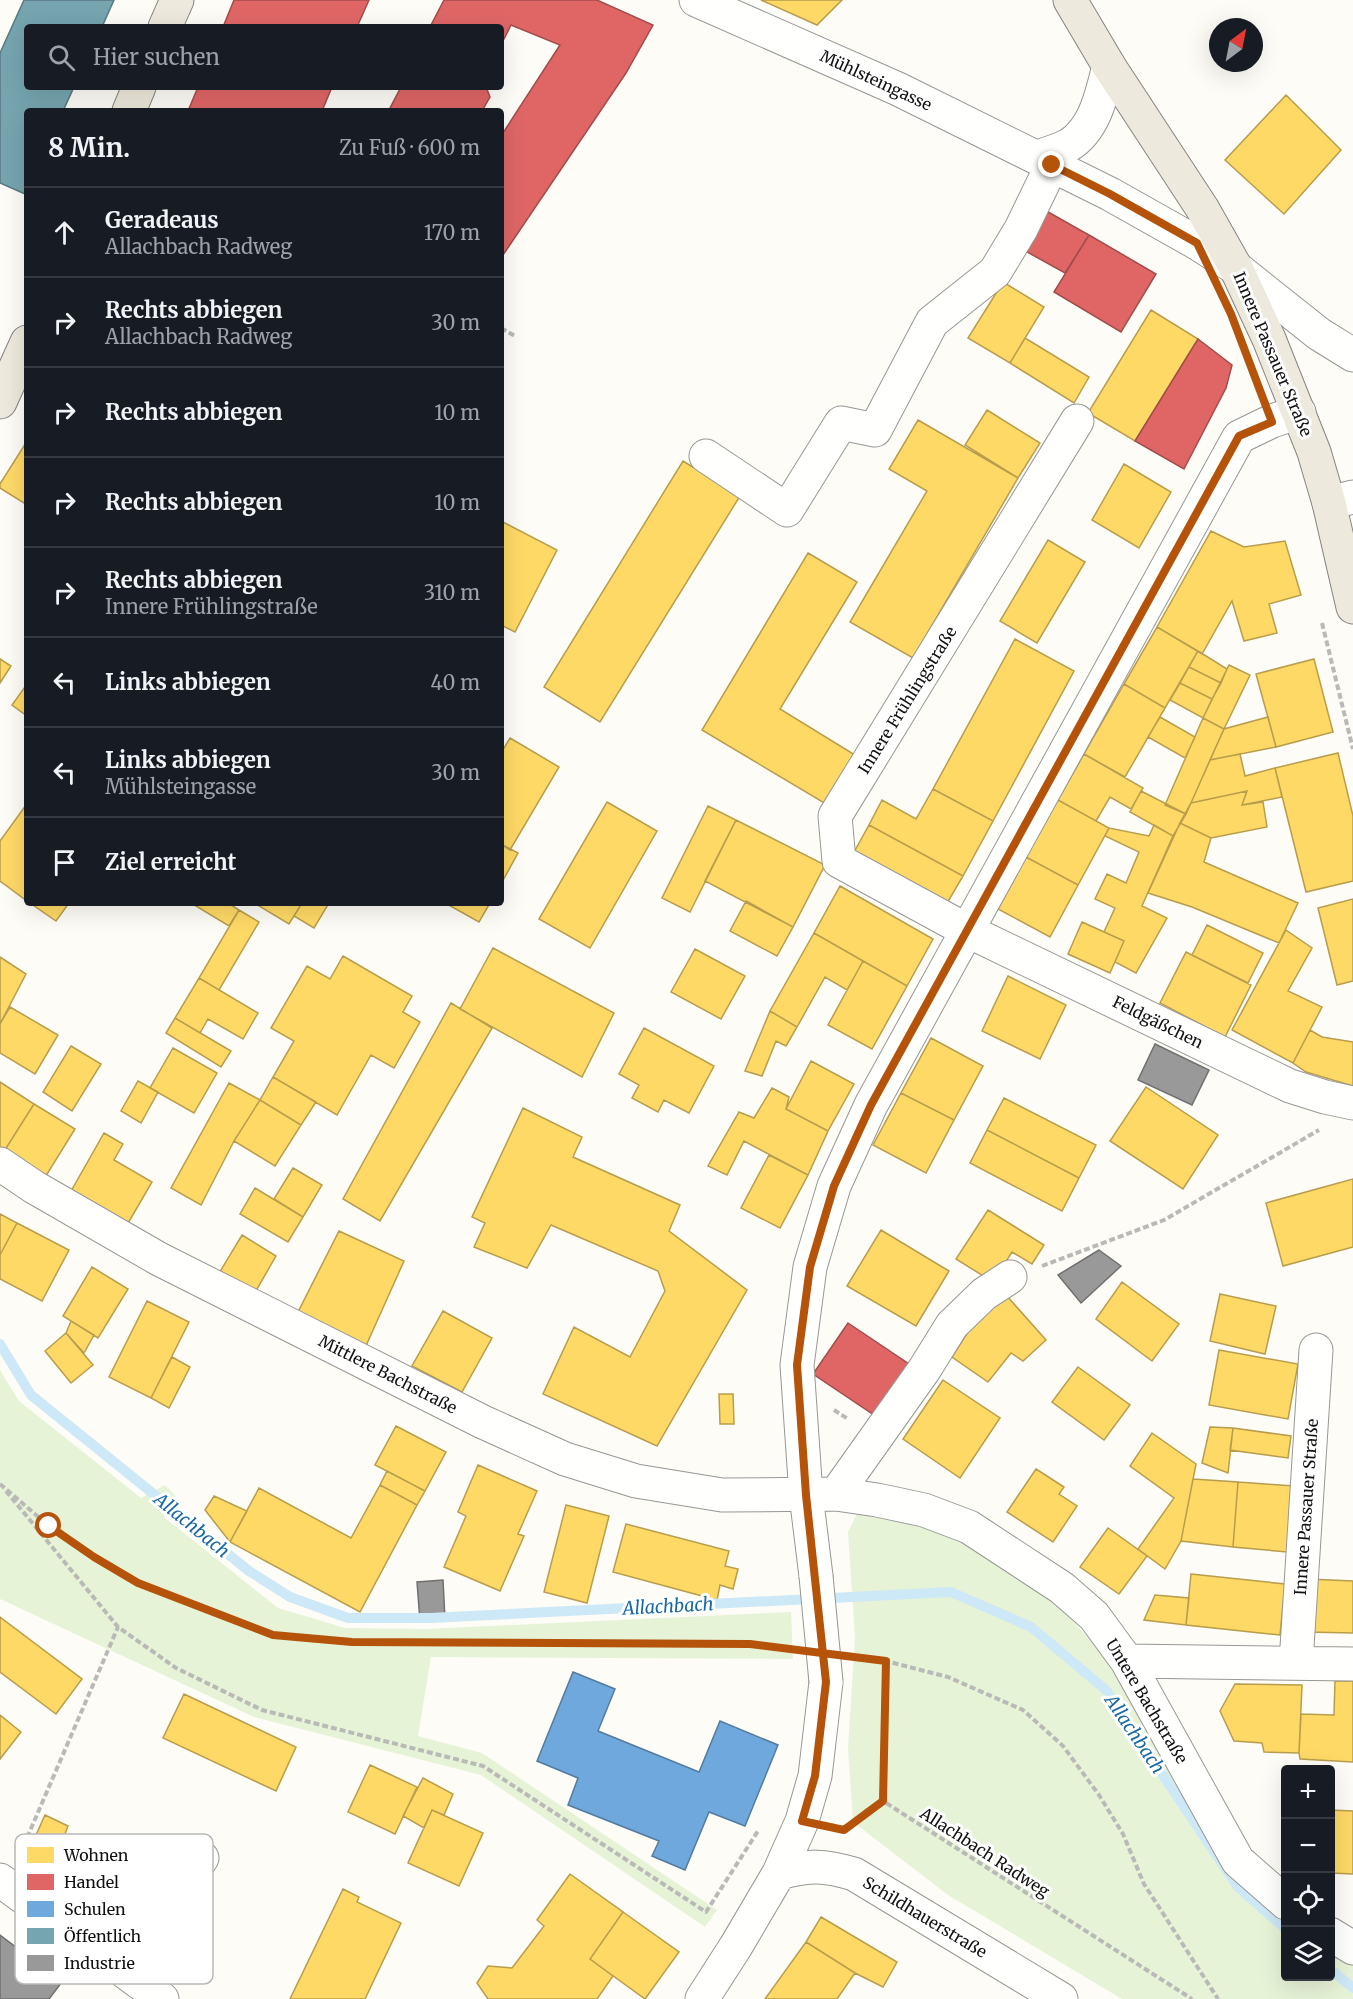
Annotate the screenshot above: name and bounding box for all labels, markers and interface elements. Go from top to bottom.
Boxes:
north arrow [1209,18,1263,72]
search box [24,24,504,90]
icon: search [45,41,78,74]
text: Hier suchen [93,43,220,71]
street label: Mühlsteingasse [817,45,935,115]
text: 8 Min. [48,131,130,164]
text: Zu Fuß · 600 m [339,135,480,160]
route end [1038,151,1064,177]
text: Geradeaus [105,206,219,234]
icon: ahead [48,216,81,249]
text: 170 m [424,220,480,245]
text: Allachbach Radweg [105,234,292,259]
street label: Innere Passauer Straße [1229,269,1317,439]
text: Rechts abbiegen [105,296,282,324]
icon: right [48,306,81,339]
text: 30 m [431,310,480,335]
text: Allachbach Radweg [105,324,292,349]
icon: right [48,396,81,429]
text: Rechts abbiegen [105,398,282,426]
text: 10 m [434,400,480,425]
icon: right [48,486,81,519]
text: Rechts abbiegen [105,488,282,516]
text: 10 m [434,490,480,515]
text: Rechts abbiegen [105,566,282,594]
icon: right [48,576,81,609]
text: 310 m [424,580,480,605]
text: Innere Frühlingstraße [105,594,318,619]
street label: Innere Frühlingstraße [853,623,961,777]
icon: left [48,666,81,699]
text: Links abbiegen [105,668,271,696]
text: 40 m [430,670,480,695]
text: Links abbiegen [105,746,271,774]
icon: left [48,756,81,789]
text: 30 m [431,760,480,785]
text: Mühlsteingasse [105,774,256,799]
icon: arrive [48,846,81,879]
text: Ziel erreicht [105,848,236,876]
street label: Feldgäßchen [1109,991,1207,1053]
street label: Mittlere Bachstraße [315,1330,461,1418]
street label: Innere Passauer Straße [1290,1418,1322,1596]
water label: Allachbach [148,1486,235,1562]
route start [35,1512,61,1538]
water label: Allachbach [620,1592,714,1620]
street label: Untere Bachstraße [1102,1635,1192,1767]
water label: Allachbach [1099,1688,1170,1778]
map controls [1281,1765,1335,1981]
button: + [1281,1765,1335,1819]
street label: Allachbach Radweg [916,1802,1054,1901]
button: − [1281,1819,1335,1873]
legend [15,1834,213,1984]
text: Wohnen [63,1845,129,1865]
text: Handel [64,1872,119,1892]
street label: Schildhauerstraße [859,1872,991,1962]
button: locate [1281,1873,1335,1927]
text: Schulen [64,1899,126,1919]
text: Öffentlich [64,1926,141,1946]
button: layers [1281,1927,1335,1981]
text: Industrie [64,1953,135,1973]

